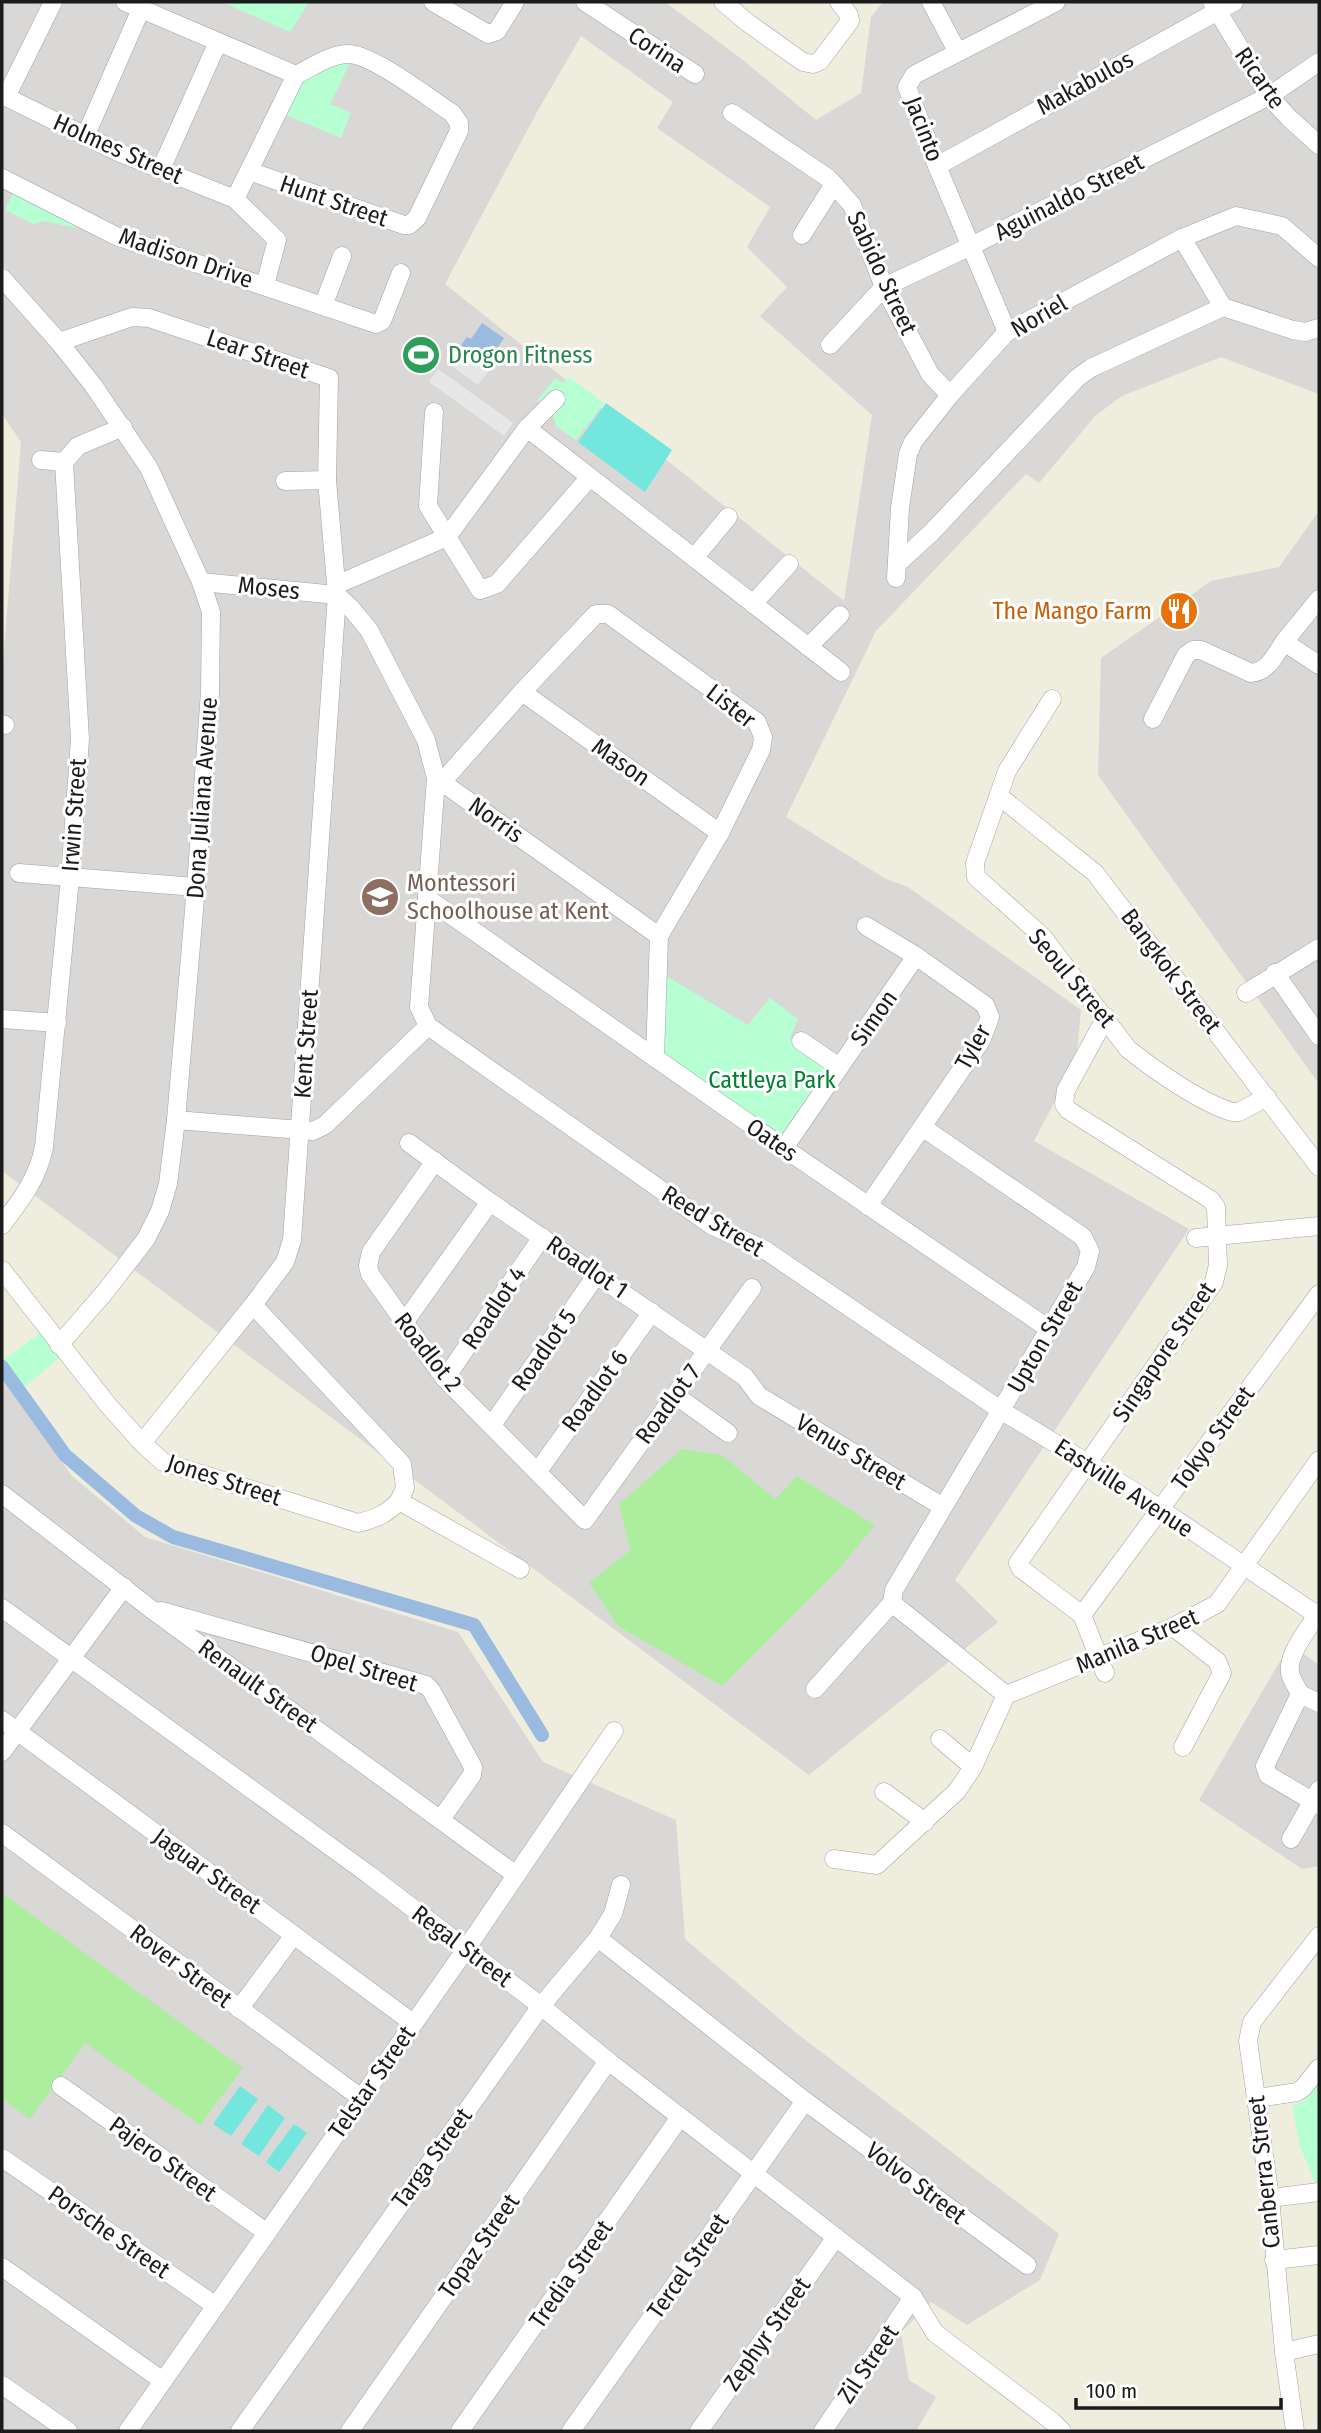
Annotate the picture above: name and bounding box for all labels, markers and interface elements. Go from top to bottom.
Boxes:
street label: Corina [623,21,691,79]
street label: Ricarte [1229,42,1291,114]
street label: Makabulos [1032,45,1138,121]
street label: Jacinto [899,93,949,165]
street label: Holmes Street [49,108,187,190]
street label: Aguinaldo Street [990,148,1148,246]
street label: Hunt Street [276,169,392,233]
street label: Sabido Street [841,207,923,339]
street label: Madison Drive [115,222,257,294]
street label: Noriel [1006,289,1072,343]
street label: Lear Street [203,323,313,385]
sports icon: Drogon Fitness [400,334,442,376]
place label: Drogon Fitness [448,341,592,369]
street label: Moses [237,571,301,605]
restaurant icon: The Mango Farm [1158,590,1200,632]
place label: The Mango Farm [992,597,1152,625]
street label: Lister [701,678,762,734]
street label: Dona Juliana Avenue [181,696,223,900]
street label: Mason [587,732,655,792]
street label: Irwin Street [56,757,92,873]
street label: Norris [463,791,529,849]
place label: Montessori Schoolhouse at Kent [407,869,609,925]
school or university icon: Montessori Schoolhouse at Kent [359,876,401,918]
street label: Bangkok Street [1115,903,1227,1039]
street label: Seoul Street [1023,923,1121,1033]
street label: Simon [845,985,903,1051]
street label: Kent Street [288,988,324,1100]
street label: Tyler [949,1019,997,1074]
park label: Cattleya Park [708,1066,837,1094]
street label: Oates [741,1112,803,1168]
street label: Reed Street [657,1180,769,1262]
street label: Roadlot 1 [541,1230,633,1304]
street label: Roadlot 4 [456,1261,532,1355]
street label: Upton Street [1002,1276,1088,1398]
street label: Singapore Street [1107,1277,1221,1427]
street label: Roadlot 5 [506,1304,582,1396]
street label: Roadlot 2 [388,1307,468,1397]
street label: Roadlot 6 [556,1345,634,1437]
street label: Roadlot 7 [630,1358,706,1449]
street label: Tokyo Street [1166,1381,1260,1495]
street label: Venus Street [791,1408,911,1496]
street label: Eastville Avenue [1049,1433,1199,1543]
street label: Jones Street [163,1448,285,1512]
street label: Manila Street [1072,1603,1203,1679]
street label: Renault Street [193,1633,323,1739]
street label: Opel Street [307,1638,421,1698]
street label: Jaguar Street [148,1823,266,1920]
street label: Regal Street [406,1899,518,1993]
street label: Rover Street [124,1918,238,2014]
street label: Telstar Street [323,2020,421,2144]
street label: Canberra Street [1242,2094,1286,2250]
street label: Targa Street [386,2102,478,2214]
street label: Pajero Street [104,2111,222,2207]
street label: Volvo Street [860,2136,972,2230]
street label: Porsche Street [43,2180,175,2284]
street label: Topaz Street [433,2188,525,2304]
street label: Tercel Street [642,2208,735,2324]
street label: Tredia Street [524,2215,618,2333]
street label: Zephyr Street [718,2272,816,2396]
street label: Zil Street [832,2319,904,2408]
scale bar [1076,2366,1281,2410]
text: 100 m [1086,2378,1137,2404]

